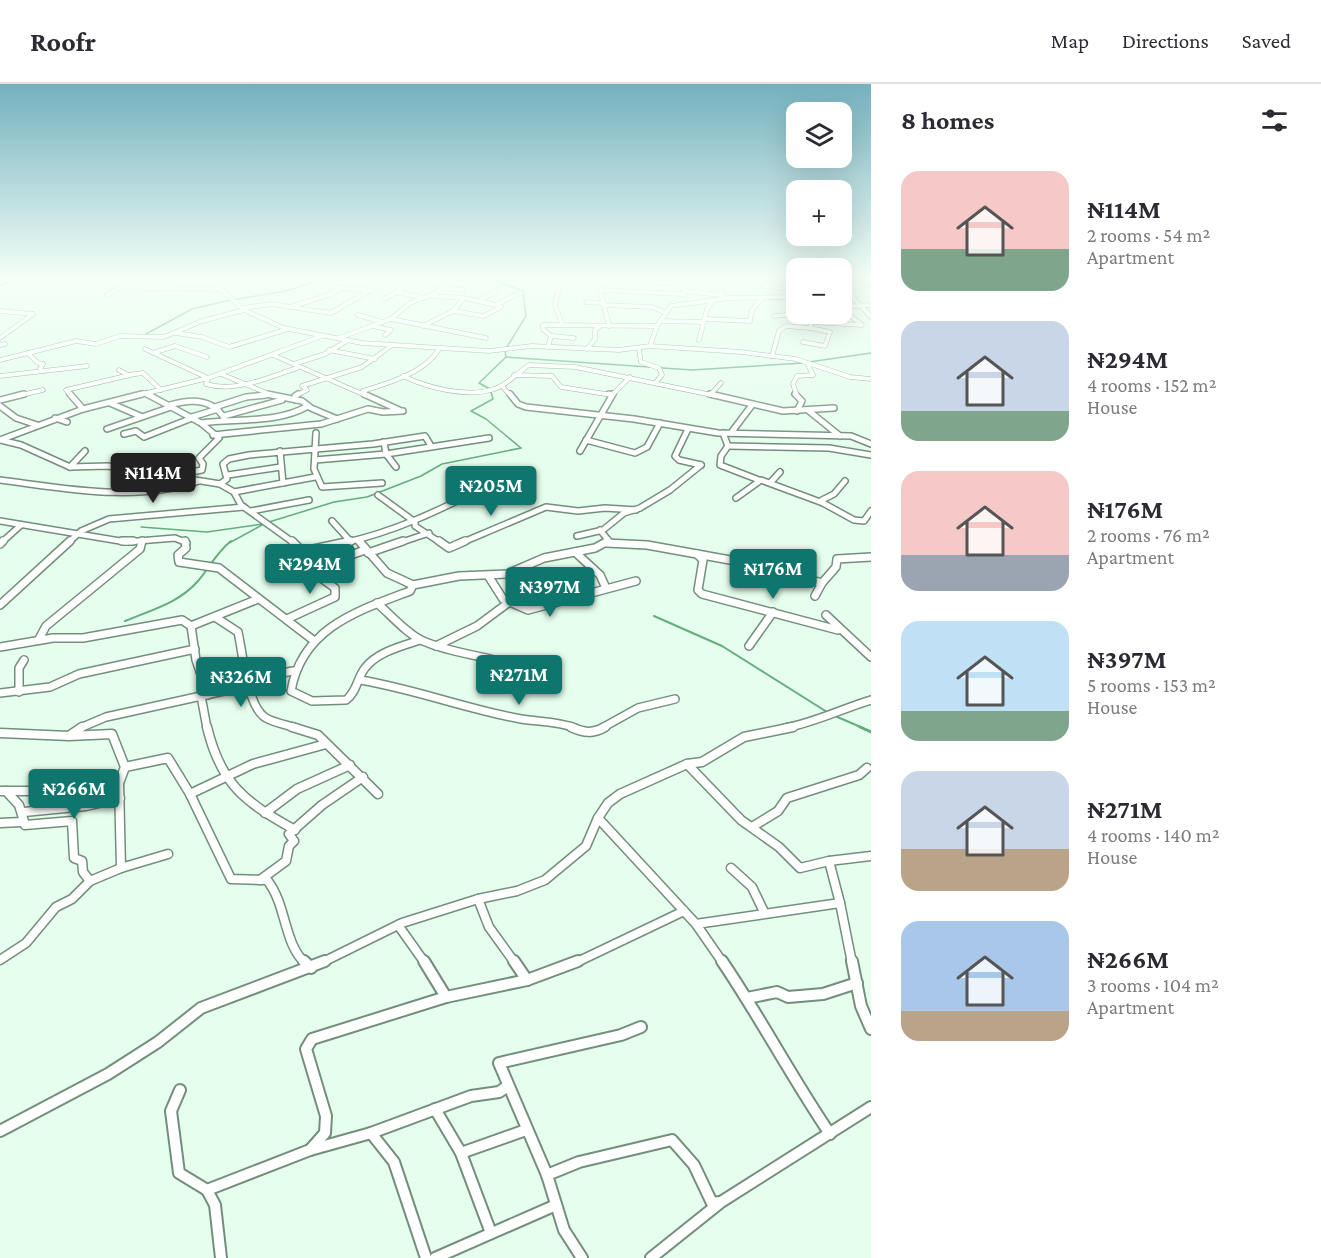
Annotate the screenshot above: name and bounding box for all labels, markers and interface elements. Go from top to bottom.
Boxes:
text: Roofr [30,26,96,57]
text: Map [1051,29,1089,53]
text: Directions [1122,29,1209,53]
text: Saved [1242,29,1291,53]
map controls [786,102,852,324]
button: layers [786,102,852,168]
icon: filters [1258,104,1291,137]
text: 8 homes [901,106,994,135]
button: + [786,180,852,246]
icon: home [949,195,1021,267]
text: ₦114M [1087,195,1161,224]
text: 2 rooms · 54 m² [1087,224,1210,246]
text: Apartment [1087,246,1174,268]
button: − [786,258,852,324]
icon: home [949,345,1021,417]
text: ₦294M [1087,345,1168,374]
text: 4 rooms · 152 m² [1087,374,1216,396]
text: House [1087,396,1137,418]
pin: ₦114M [111,453,195,504]
text: ₦114M [125,461,181,483]
pin: ₦205M [449,466,533,517]
text: ₦205M [459,474,523,496]
icon: home [949,495,1021,567]
text: ₦176M [1087,495,1163,524]
text: 2 rooms · 76 m² [1087,524,1210,546]
pin: ₦294M [268,544,352,595]
text: Apartment [1087,546,1174,568]
pin: ₦176M [731,549,815,600]
text: ₦294M [279,552,341,574]
text: ₦176M [744,557,802,579]
pin: ₦397M [508,567,592,618]
text: ₦397M [519,575,581,597]
icon: home [949,645,1021,717]
text: ₦397M [1087,645,1166,674]
pin: ₦271M [477,655,561,706]
pin: ₦326M [199,657,283,708]
text: ₦271M [490,663,548,685]
text: ₦326M [210,665,272,687]
text: 5 rooms · 153 m² [1087,674,1216,696]
text: House [1087,696,1137,718]
pin: ₦266M [32,769,116,820]
text: ₦266M [42,777,106,799]
icon: home [949,795,1021,867]
text: ₦271M [1087,795,1162,824]
text: 4 rooms · 140 m² [1087,824,1220,846]
text: House [1087,846,1137,868]
icon: home [949,945,1021,1017]
text: ₦266M [1087,945,1169,974]
text: 3 rooms · 104 m² [1087,974,1219,996]
text: Apartment [1087,996,1174,1018]

